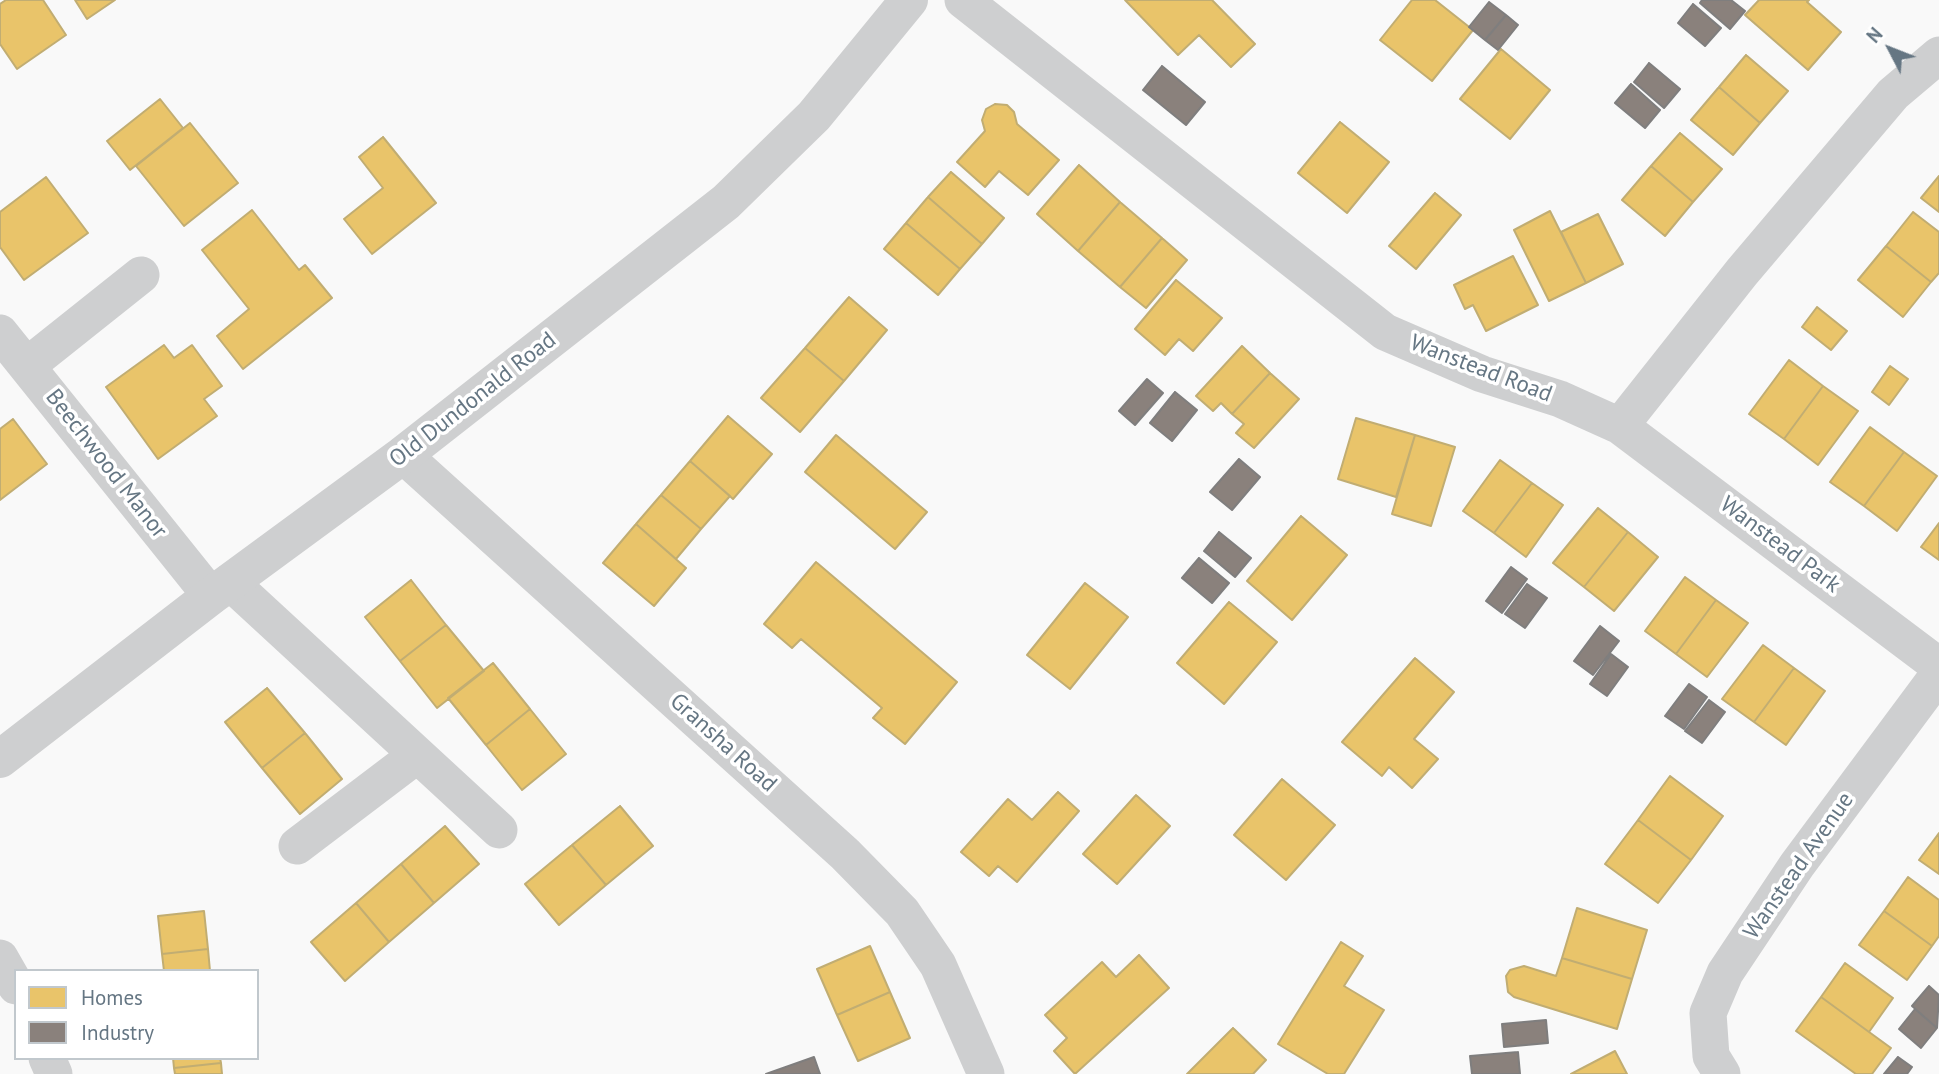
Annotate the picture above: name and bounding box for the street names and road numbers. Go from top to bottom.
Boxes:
street label: Old Dundonald Road [384,326,562,474]
street label: Wanstead Road [1406,329,1556,409]
street label: Beechwood Manor [39,384,173,544]
street label: Wanstead Park [1715,491,1845,599]
street label: Gransha Road [664,688,782,798]
street label: Wanstead Avenue [1738,787,1860,945]

